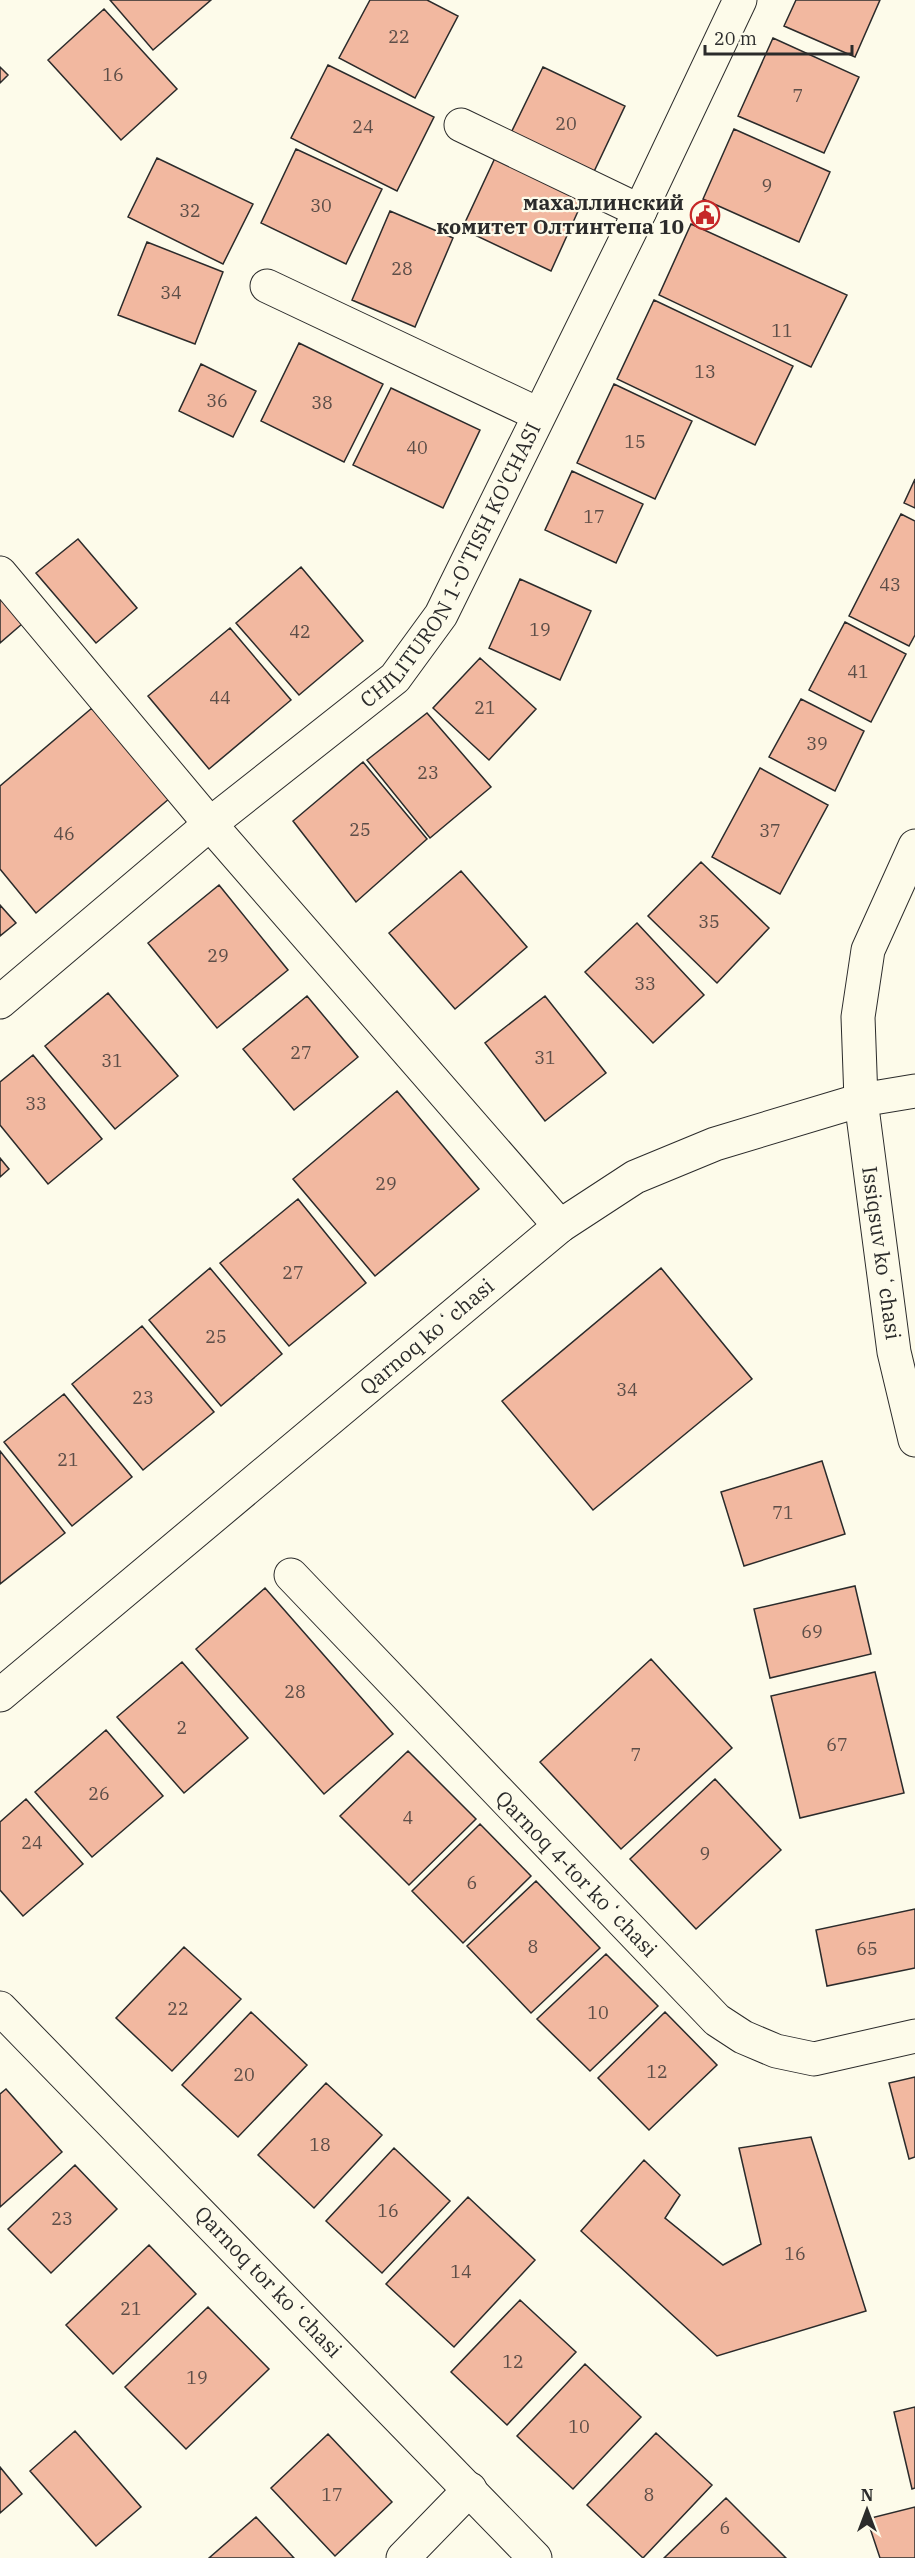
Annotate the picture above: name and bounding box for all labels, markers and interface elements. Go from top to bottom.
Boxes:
scale bar [705,18,852,56]
house number: 22 [388,25,410,48]
text: 20 m [714,27,757,50]
house number: 16 [102,63,124,86]
house number: 7 [793,84,803,107]
house number: 20 [555,112,577,135]
house number: 24 [352,115,374,138]
house number: 9 [762,174,772,197]
place label: махаллинский комитет Олтинтепа 10 [436,188,684,240]
house number: 30 [310,194,332,217]
house number: 32 [179,199,201,222]
public building icon: махаллинский комитет Олтинтепа 10 [689,199,721,231]
house number: 28 [391,257,413,280]
house number: 34 [160,281,182,304]
house number: 11 [771,319,793,342]
house number: 13 [694,360,716,383]
house number: 36 [206,389,228,412]
house number: 38 [311,391,333,414]
street label: CHILITURON 1-O'TISH KO'CHASI [354,418,547,713]
house number: 15 [624,430,646,453]
house number: 40 [406,436,428,459]
house number: 17 [583,505,605,528]
house number: 43 [879,573,901,596]
house number: 19 [529,618,551,641]
house number: 42 [289,620,311,643]
house number: 41 [847,660,869,683]
house number: 44 [209,686,231,709]
house number: 21 [474,696,496,719]
house number: 39 [806,732,828,755]
house number: 23 [417,761,439,784]
house number: 25 [349,818,371,841]
house number: 37 [759,819,781,842]
house number: 46 [53,822,75,845]
house number: 35 [698,910,720,933]
house number: 29 [207,944,229,967]
house number: 33 [634,972,656,995]
house number: 27 [290,1041,312,1064]
house number: 31 [534,1046,556,1069]
house number: 31 [101,1049,123,1072]
house number: 33 [25,1092,47,1115]
street label: Issiqsuv koʻchasi [856,1164,908,1341]
house number: 29 [375,1172,397,1195]
house number: 27 [282,1261,304,1284]
street label: Qarnoq koʻchasi [353,1272,499,1401]
house number: 25 [205,1325,227,1348]
house number: 34 [616,1378,638,1401]
house number: 23 [132,1386,154,1409]
house number: 21 [57,1448,79,1471]
house number: 71 [772,1501,794,1524]
house number: 69 [801,1620,823,1643]
house number: 28 [284,1680,306,1703]
house number: 2 [177,1716,187,1739]
house number: 67 [826,1733,848,1756]
house number: 7 [631,1743,641,1766]
house number: 26 [88,1782,110,1805]
street label: Qarnoq 4-tor koʻchasi [490,1784,664,1963]
house number: 4 [403,1806,413,1829]
house number: 24 [21,1831,43,1854]
house number: 9 [700,1842,710,1865]
house number: 6 [467,1871,477,1894]
house number: 8 [528,1935,538,1958]
house number: 65 [856,1937,878,1960]
house number: 22 [167,1997,189,2020]
house number: 10 [587,2001,609,2024]
house number: 12 [646,2060,668,2083]
house number: 20 [233,2063,255,2086]
house number: 18 [309,2133,331,2156]
street label: Qarnoq tor koʻchasi [189,2199,349,2363]
house number: 16 [377,2199,399,2222]
house number: 23 [51,2207,73,2230]
house number: 16 [784,2242,806,2265]
house number: 14 [450,2260,472,2283]
house number: 21 [120,2297,142,2320]
house number: 12 [502,2350,524,2373]
house number: 19 [186,2366,208,2389]
house number: 10 [568,2415,590,2438]
north arrow [837,2480,897,2540]
house number: 17 [321,2483,343,2506]
house number: 8 [644,2483,654,2506]
text: N [861,2485,873,2505]
house number: 6 [720,2516,730,2539]

